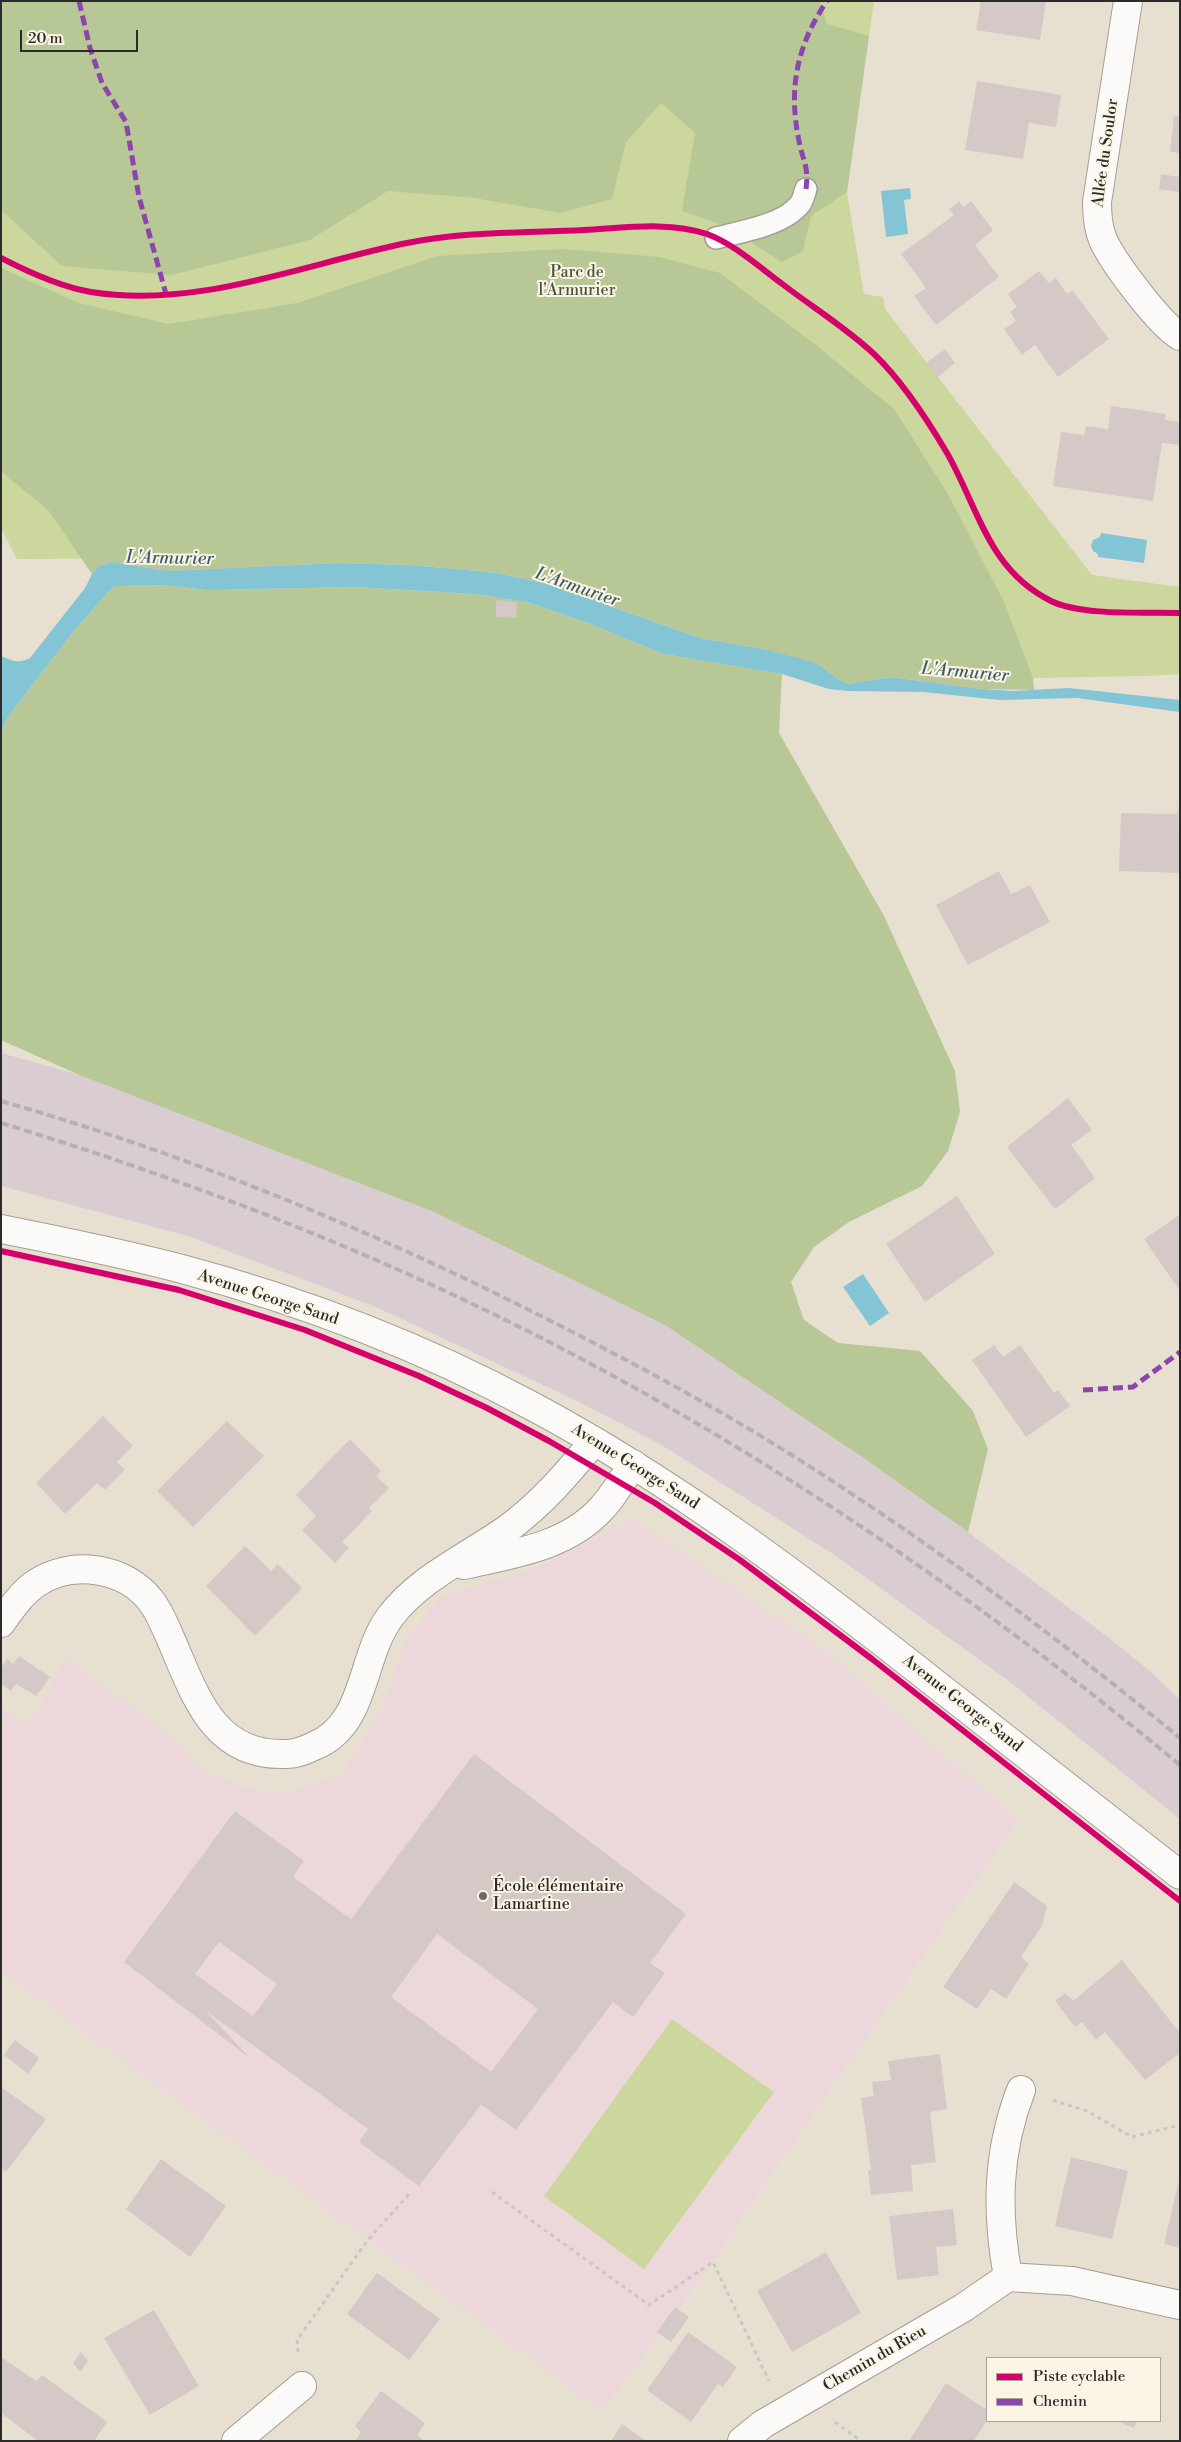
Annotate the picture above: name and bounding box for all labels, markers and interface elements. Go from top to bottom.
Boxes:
scale bar [22,20,140,52]
text: 20 m [28,29,63,48]
street label: Allée du Soulor [1089,98,1123,208]
park label: Parc de l'Armurier [538,263,616,301]
water label: L'Armurier [126,547,214,571]
water label: L'Armurier [532,564,622,612]
water label: L'Armurier [920,658,1010,688]
street label: Avenue George Sand [195,1266,341,1330]
street label: Avenue George Sand [568,1420,702,1514]
street label: Avenue George Sand [898,1651,1026,1757]
place label: École élémentaire Lamartine [493,1877,624,1915]
marker: École élémentaire Lamartine [477,1890,489,1902]
street label: Chemin du Rieu [820,2322,930,2396]
legend [986,2357,1161,2422]
text: Piste cyclable [1033,2367,1125,2386]
text: Chemin [1033,2392,1087,2411]

